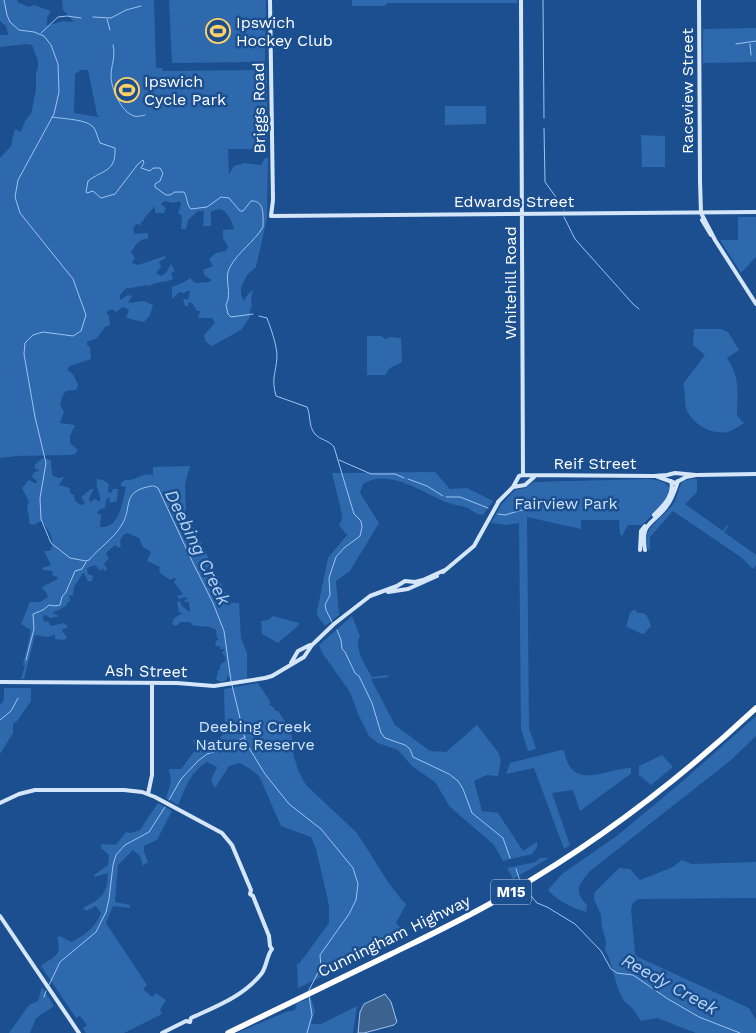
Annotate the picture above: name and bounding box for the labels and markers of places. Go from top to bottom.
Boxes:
place label: Ipswich Hockey Club [236,13,333,50]
sports icon: Ipswich Hockey Club [205,18,231,44]
place label: Ipswich Cycle Park [144,72,226,109]
sports icon: Ipswich Cycle Park [114,77,140,103]

